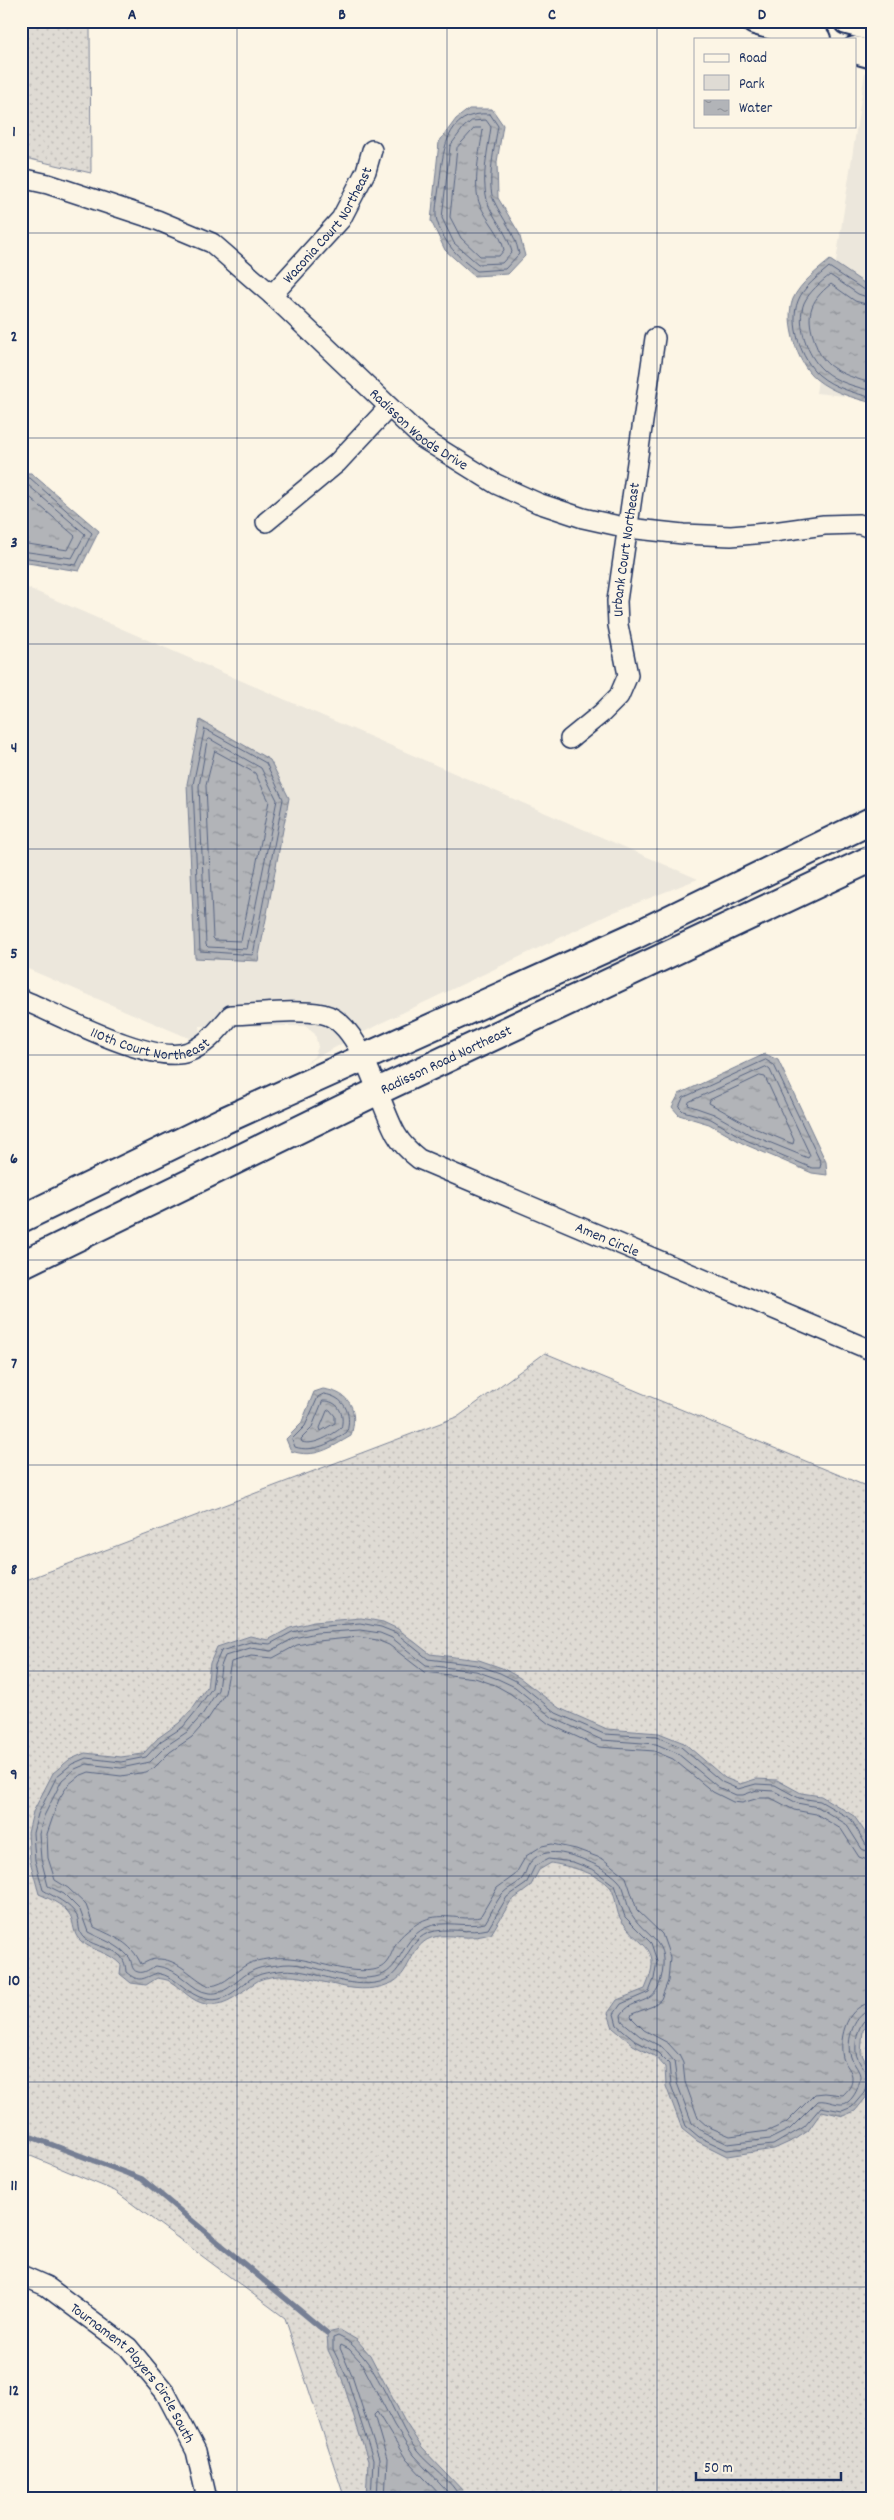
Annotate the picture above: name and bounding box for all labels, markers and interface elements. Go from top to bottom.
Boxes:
text: A [128,4,137,27]
text: B [338,4,346,27]
text: C [548,4,556,27]
text: D [758,4,767,27]
legend [694,38,856,128]
text: Road [739,48,767,70]
text: Park [739,74,765,96]
text: Water [739,98,773,120]
text: 1 [12,121,16,144]
street label: Waconia Court Northeast [278,164,380,289]
text: 2 [11,326,18,349]
street label: Radisson Woods Drive [363,384,472,477]
street label: Urbank Court Northeast [608,481,647,617]
text: 3 [10,532,18,555]
text: 4 [11,737,17,760]
text: 5 [10,943,18,966]
street label: Radisson Road Northeast [377,1020,516,1101]
street label: 110th Court Northeast [86,1023,216,1067]
text: 6 [10,1148,18,1171]
street label: Amen Circle [572,1217,643,1264]
text: 7 [11,1353,17,1376]
text: 8 [11,1559,18,1582]
text: 9 [10,1764,18,1787]
text: 10 [8,1970,20,1993]
text: 11 [10,2175,18,2198]
street label: Tournament Players Circle South [65,2298,199,2448]
text: 12 [9,2380,19,2403]
scale bar [696,2450,842,2482]
text: 50 m [704,2458,733,2480]

